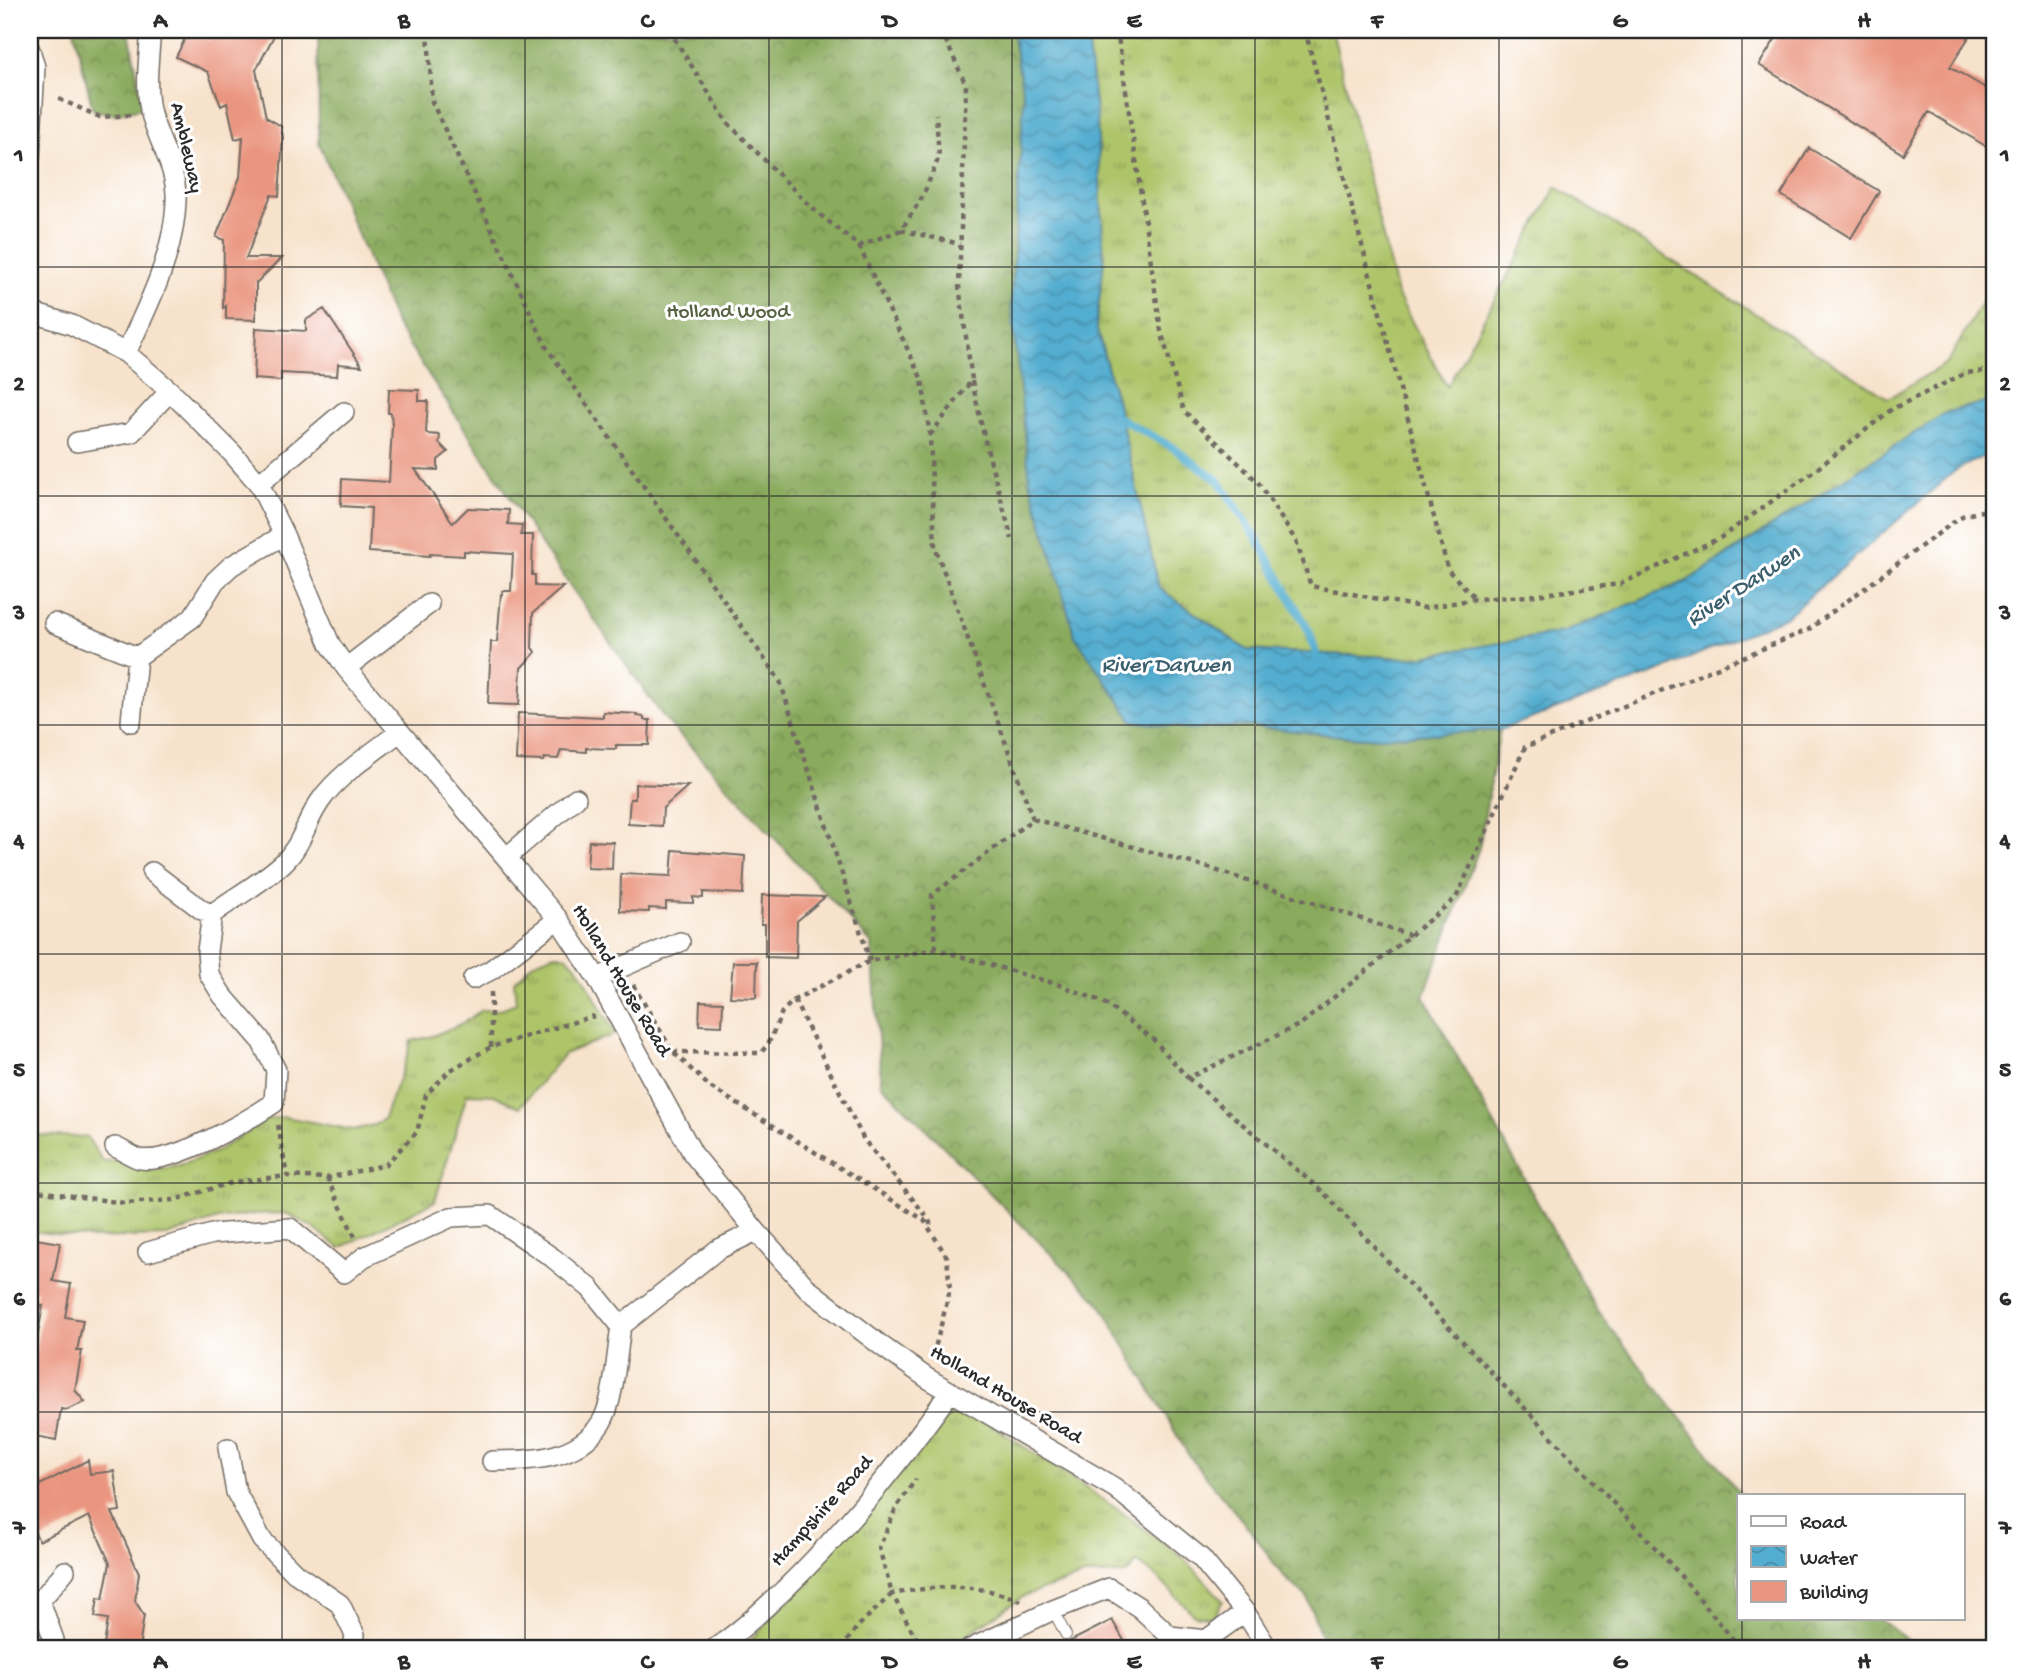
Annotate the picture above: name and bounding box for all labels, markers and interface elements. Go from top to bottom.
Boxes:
text: A [152,9,168,36]
text: B [397,9,411,36]
text: C [641,9,656,36]
text: D [881,9,899,36]
text: E [1127,9,1143,36]
text: F [1370,9,1385,36]
text: G [1613,9,1629,36]
text: H [1857,9,1871,36]
street label: Ambleway [162,100,208,196]
text: 1 [13,143,24,170]
text: 1 [1999,143,2010,170]
park label: Holland Wood [666,301,791,326]
text: 2 [13,372,25,399]
text: 2 [1999,372,2011,399]
water label: River Darwen [1682,540,1806,633]
text: 3 [12,601,25,628]
text: 3 [1998,601,2011,628]
water label: River Darwen [1101,653,1232,680]
text: 4 [13,829,25,856]
text: 4 [1999,829,2011,856]
street label: Holland House Road [565,900,676,1063]
text: 5 [13,1058,25,1085]
text: 5 [1999,1058,2011,1085]
text: 6 [13,1287,26,1314]
text: 6 [1999,1287,2012,1314]
street label: Holland House Road [924,1341,1087,1452]
street label: Hampshire Road [766,1450,881,1573]
legend [1737,1494,1965,1620]
text: Road [1800,1512,1848,1537]
text: 7 [12,1516,26,1543]
text: 7 [1998,1516,2012,1543]
text: Water [1800,1548,1858,1573]
text: Building [1799,1582,1869,1607]
text: A [152,1650,168,1677]
text: B [397,1650,411,1677]
text: C [641,1650,656,1677]
text: D [881,1650,899,1677]
text: E [1127,1650,1143,1677]
text: F [1370,1650,1385,1677]
text: G [1613,1650,1629,1677]
text: H [1857,1650,1871,1677]

